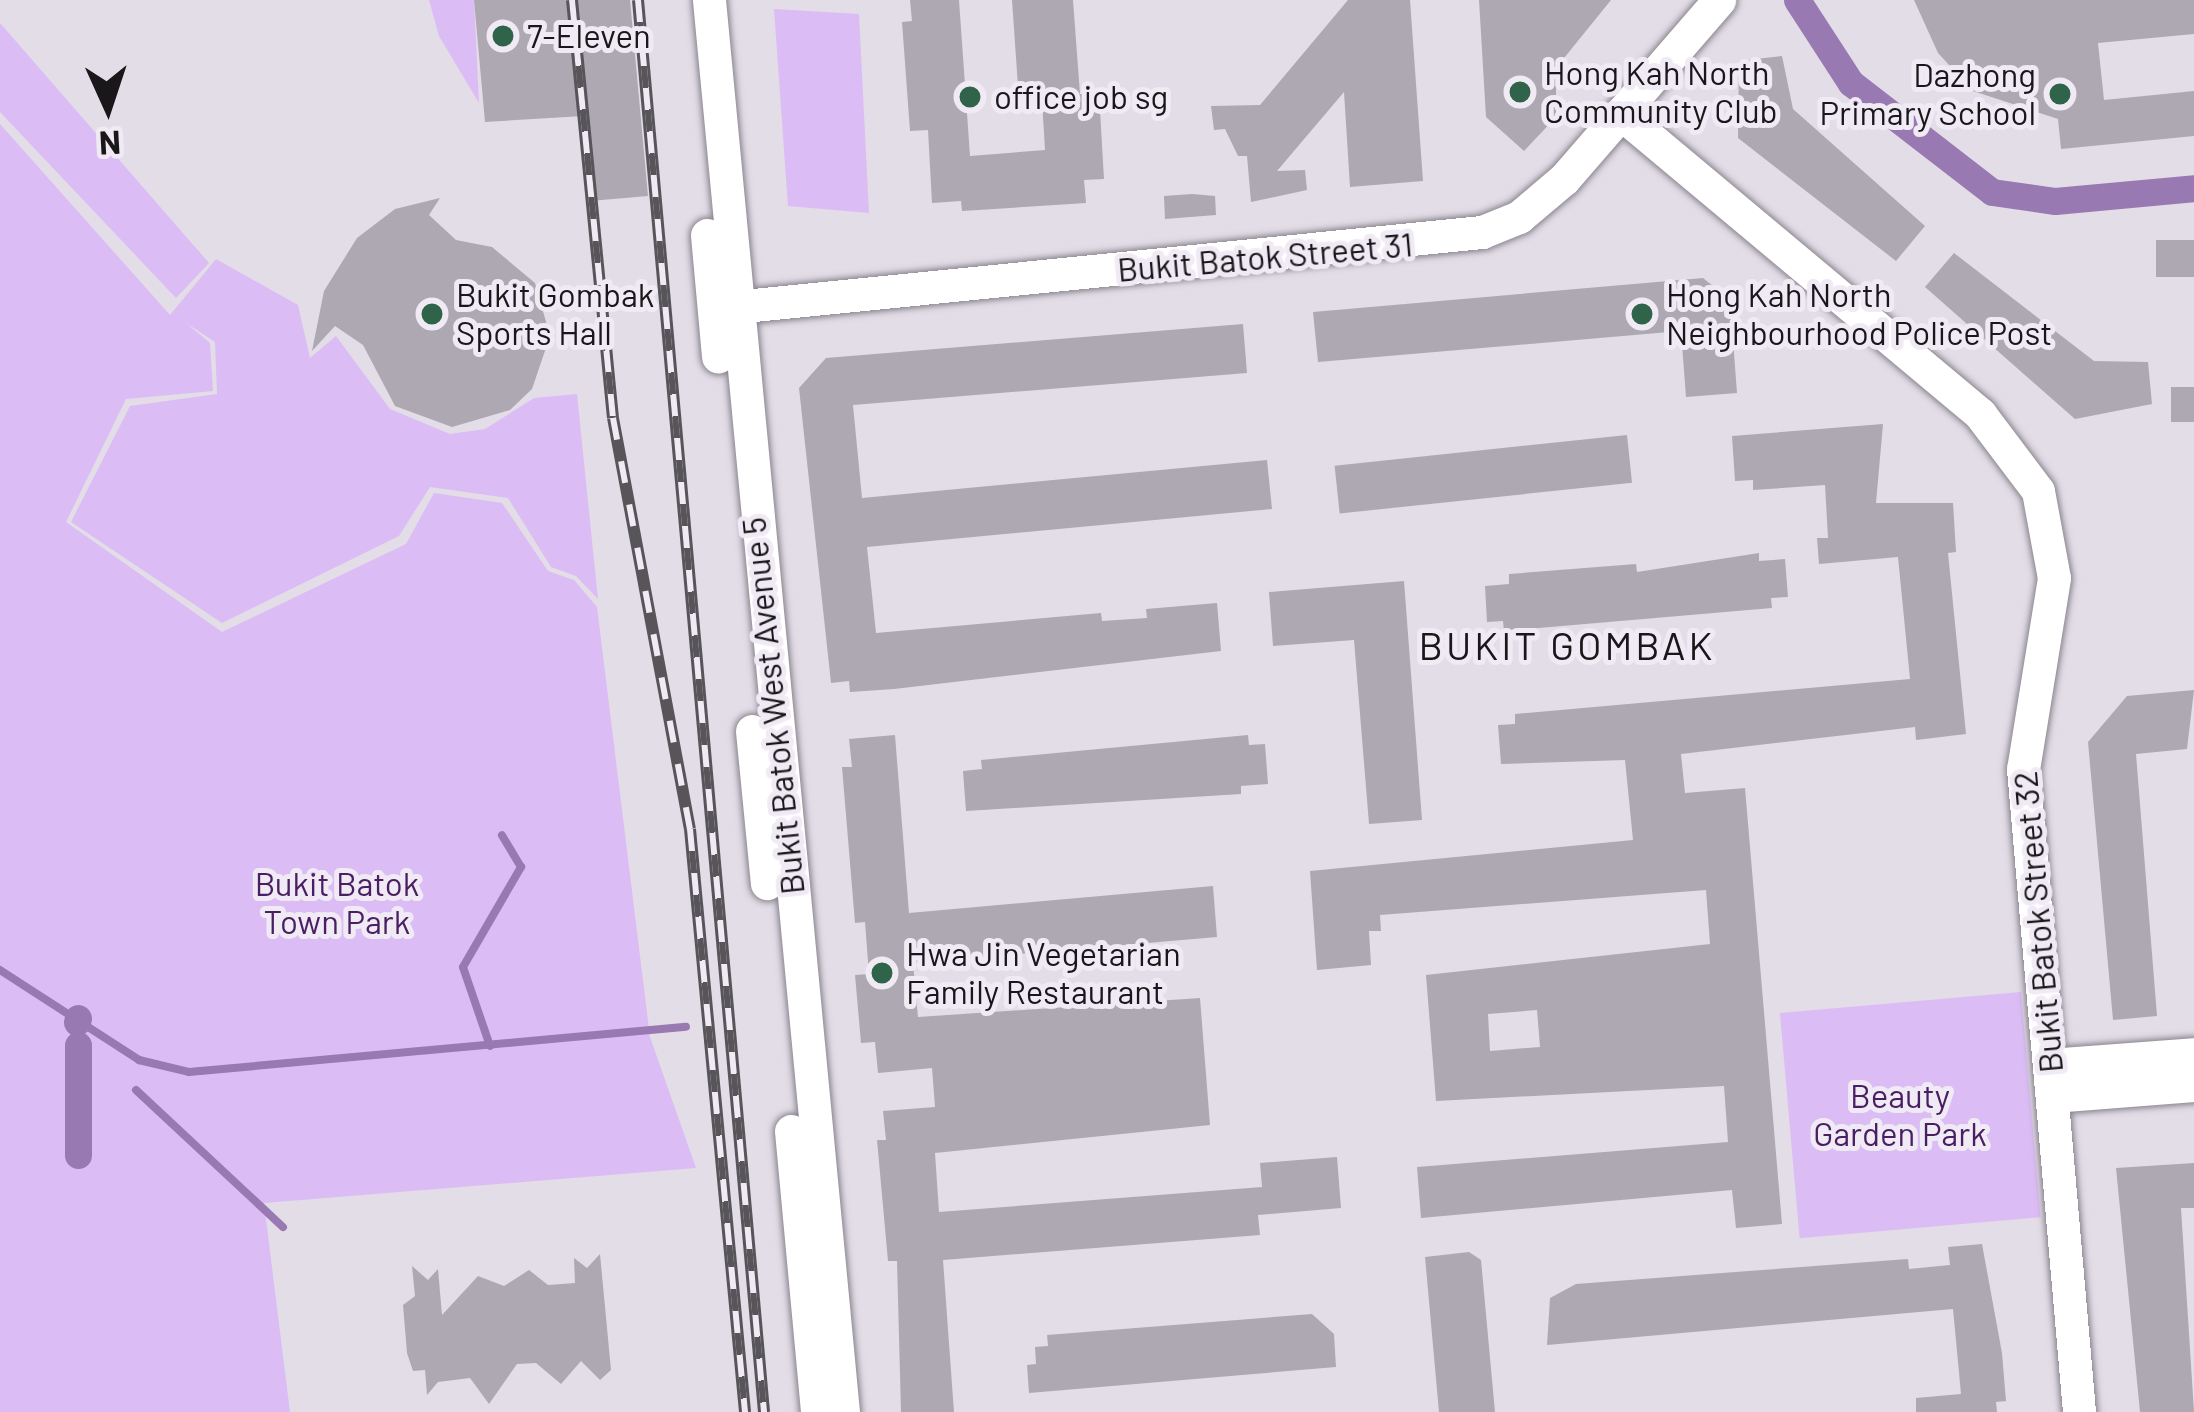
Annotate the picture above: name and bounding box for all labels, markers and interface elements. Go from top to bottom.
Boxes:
place label: 7-Eleven [527,16,651,56]
marker: 7-Eleven [490,23,516,49]
north arrow [48,48,168,168]
place label: Hong Kah North Community Club [1544,53,1778,131]
place label: Dazhong Primary School [1820,55,2036,133]
place label: office job sg [994,77,1168,117]
marker: Hong Kah North Community Club [1507,79,1533,105]
marker: Dazhong Primary School [2047,81,2073,107]
marker: office job sg [957,84,983,110]
text: N [98,123,122,164]
street label: Bukit Batok Street 31 [1116,224,1414,290]
place label: Bukit Gombak Sports Hall [456,275,654,353]
place label: Hong Kah North Neighbourhood Police Post [1666,275,2052,353]
marker: Bukit Gombak Sports Hall [419,301,445,327]
marker: Hong Kah North Neighbourhood Police Post [1629,301,1655,327]
street label: Bukit Batok West Avenue 5 [734,516,812,896]
district label: BUKIT GOMBAK [1419,622,1715,668]
street label: Bukit Batok Street 32 [2005,769,2071,1075]
park label: Bukit Batok Town Park [255,864,419,942]
place label: Hwa Jin Vegetarian Family Restaurant [906,934,1181,1012]
marker: Hwa Jin Vegetarian Family Restaurant [869,960,895,986]
park label: Beauty Garden Park [1813,1076,1987,1154]

